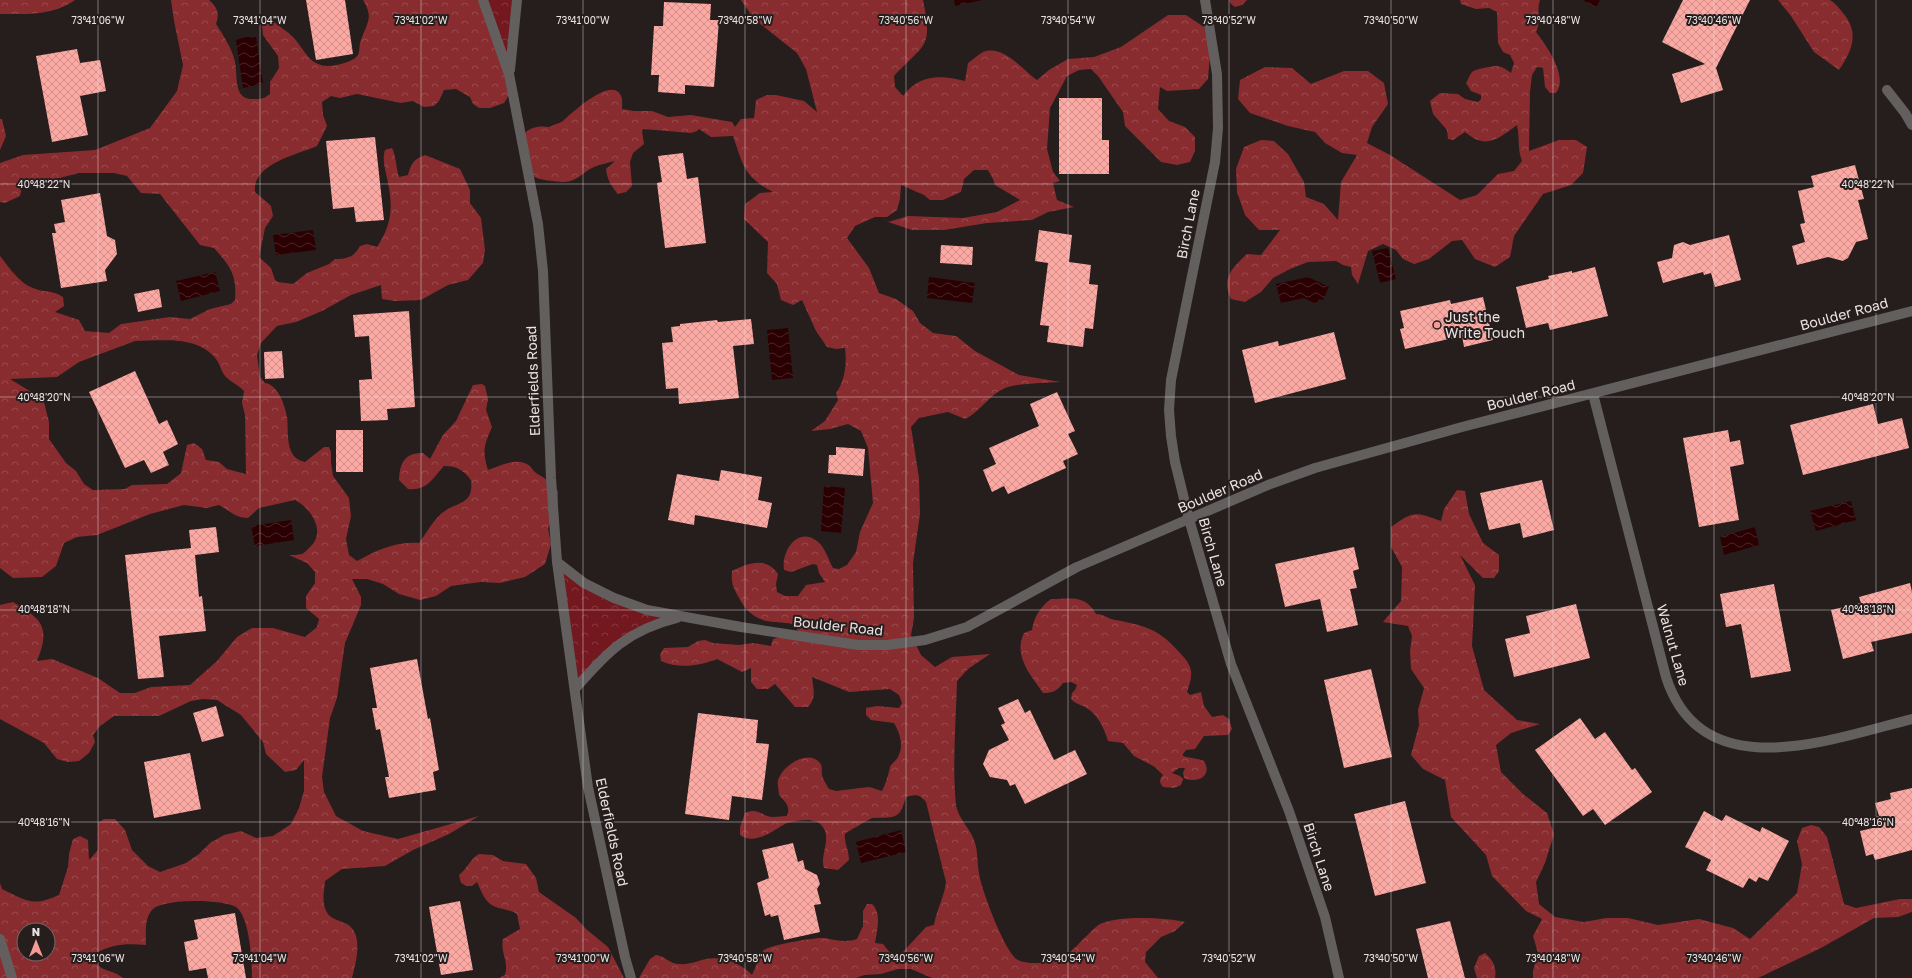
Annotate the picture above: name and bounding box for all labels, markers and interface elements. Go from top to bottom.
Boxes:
text: 73°41'06"W [71,14,125,26]
text: 73°41'04"W [233,14,287,26]
text: 73°41'02"W [395,14,448,26]
text: 73°41'00"W [556,14,610,26]
text: 73°40'58"W [718,14,773,26]
text: 73°40'56"W [879,14,933,26]
text: 73°40'54"W [1041,14,1096,26]
text: 73°40'52"W [1202,14,1256,26]
text: 73°40'50"W [1364,14,1419,26]
text: 73°40'48"W [1526,14,1581,26]
text: 73°40'46"W [1687,14,1742,26]
text: 40°48'22"N [18,178,70,190]
text: 40°48'22"N [1842,178,1894,190]
street label: Birch Lane [1172,187,1203,260]
street label: Boulder Road [1798,294,1890,333]
place label: Just the Write Touch [1445,308,1525,341]
marker: Just the Write Touch [1432,320,1442,330]
street label: Elderfields Road [522,325,543,437]
street label: Boulder Road [1485,375,1577,414]
text: 40°48'20"N [17,391,71,403]
text: 40°48'20"N [1841,391,1895,403]
street label: Boulder Road [1175,465,1265,516]
street label: Birch Lane [1196,515,1231,588]
street label: Walnut Lane [1654,602,1693,688]
text: 40°48'18"N [18,603,70,615]
text: 40°48'18"N [1842,603,1894,615]
street label: Boulder Road [792,612,884,639]
street label: Elderfields Road [593,776,632,888]
text: 40°48'16"N [18,816,70,828]
text: 40°48'16"N [1842,816,1894,828]
street label: Birch Lane [1300,820,1339,893]
north arrow [16,922,56,962]
text: N [32,925,40,938]
text: 73°41'06"W [71,952,125,964]
text: 73°41'04"W [233,952,287,964]
text: 73°41'02"W [395,952,448,964]
text: 73°41'00"W [556,952,610,964]
text: 73°40'58"W [718,952,773,964]
text: 73°40'56"W [879,952,933,964]
text: 73°40'54"W [1041,952,1096,964]
text: 73°40'52"W [1202,952,1256,964]
text: 73°40'50"W [1364,952,1419,964]
text: 73°40'48"W [1526,952,1581,964]
text: 73°40'46"W [1687,952,1742,964]

